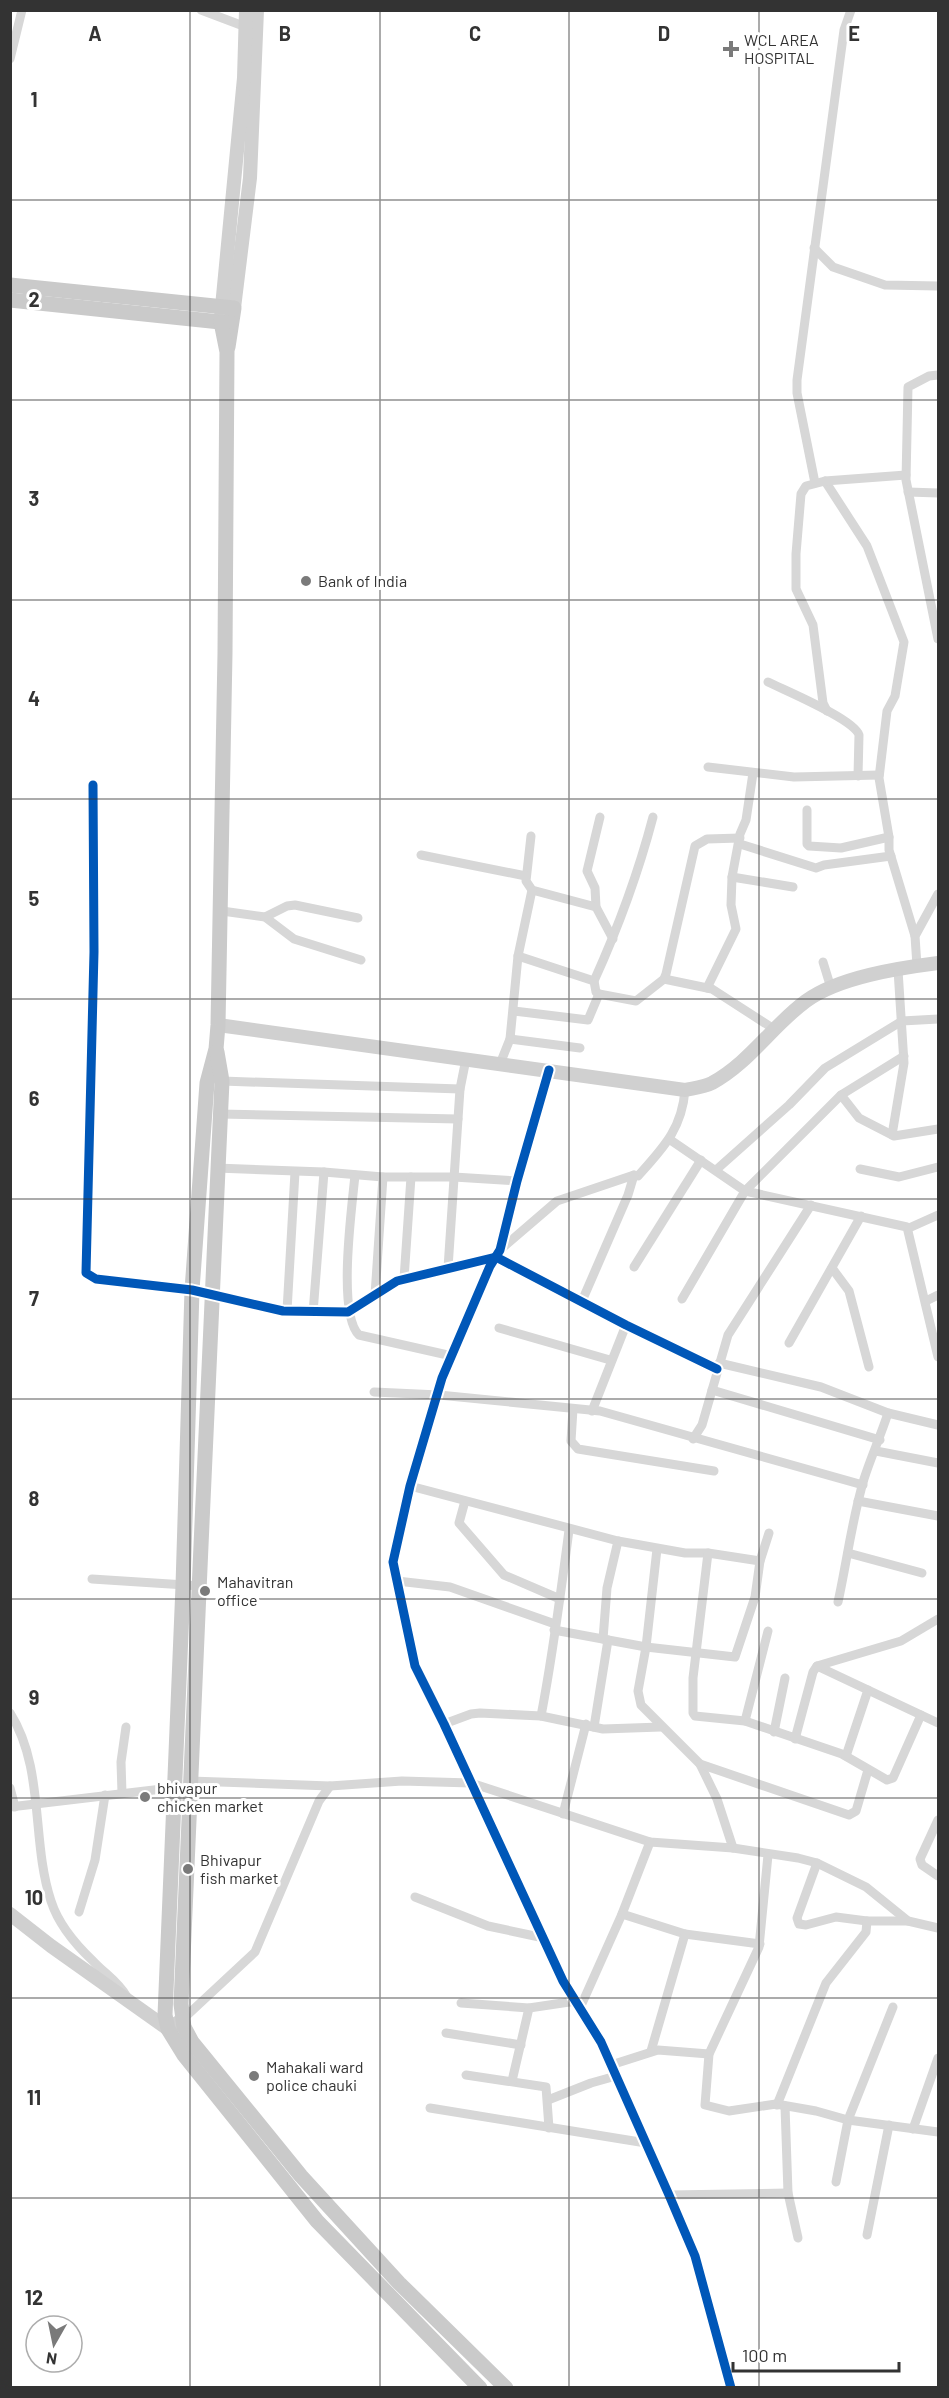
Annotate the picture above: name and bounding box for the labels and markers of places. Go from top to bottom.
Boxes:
place label: WCL AREA HOSPITAL [744,30,819,67]
marker: WCL AREA HOSPITAL [722,40,740,58]
place label: Bank of India [318,571,407,590]
marker: Bank of India [299,574,313,588]
place label: Mahavitran office [217,1572,293,1609]
marker: Mahavitran office [198,1584,212,1598]
place label: bhivapur chicken market [157,1778,264,1815]
marker: bhivapur chicken market [138,1790,152,1804]
place label: Bhivapur fish market [200,1850,279,1887]
marker: Bhivapur fish market [181,1862,195,1876]
place label: Mahakali ward police chauki [266,2057,363,2094]
marker: Mahakali ward police chauki [247,2069,261,2083]

